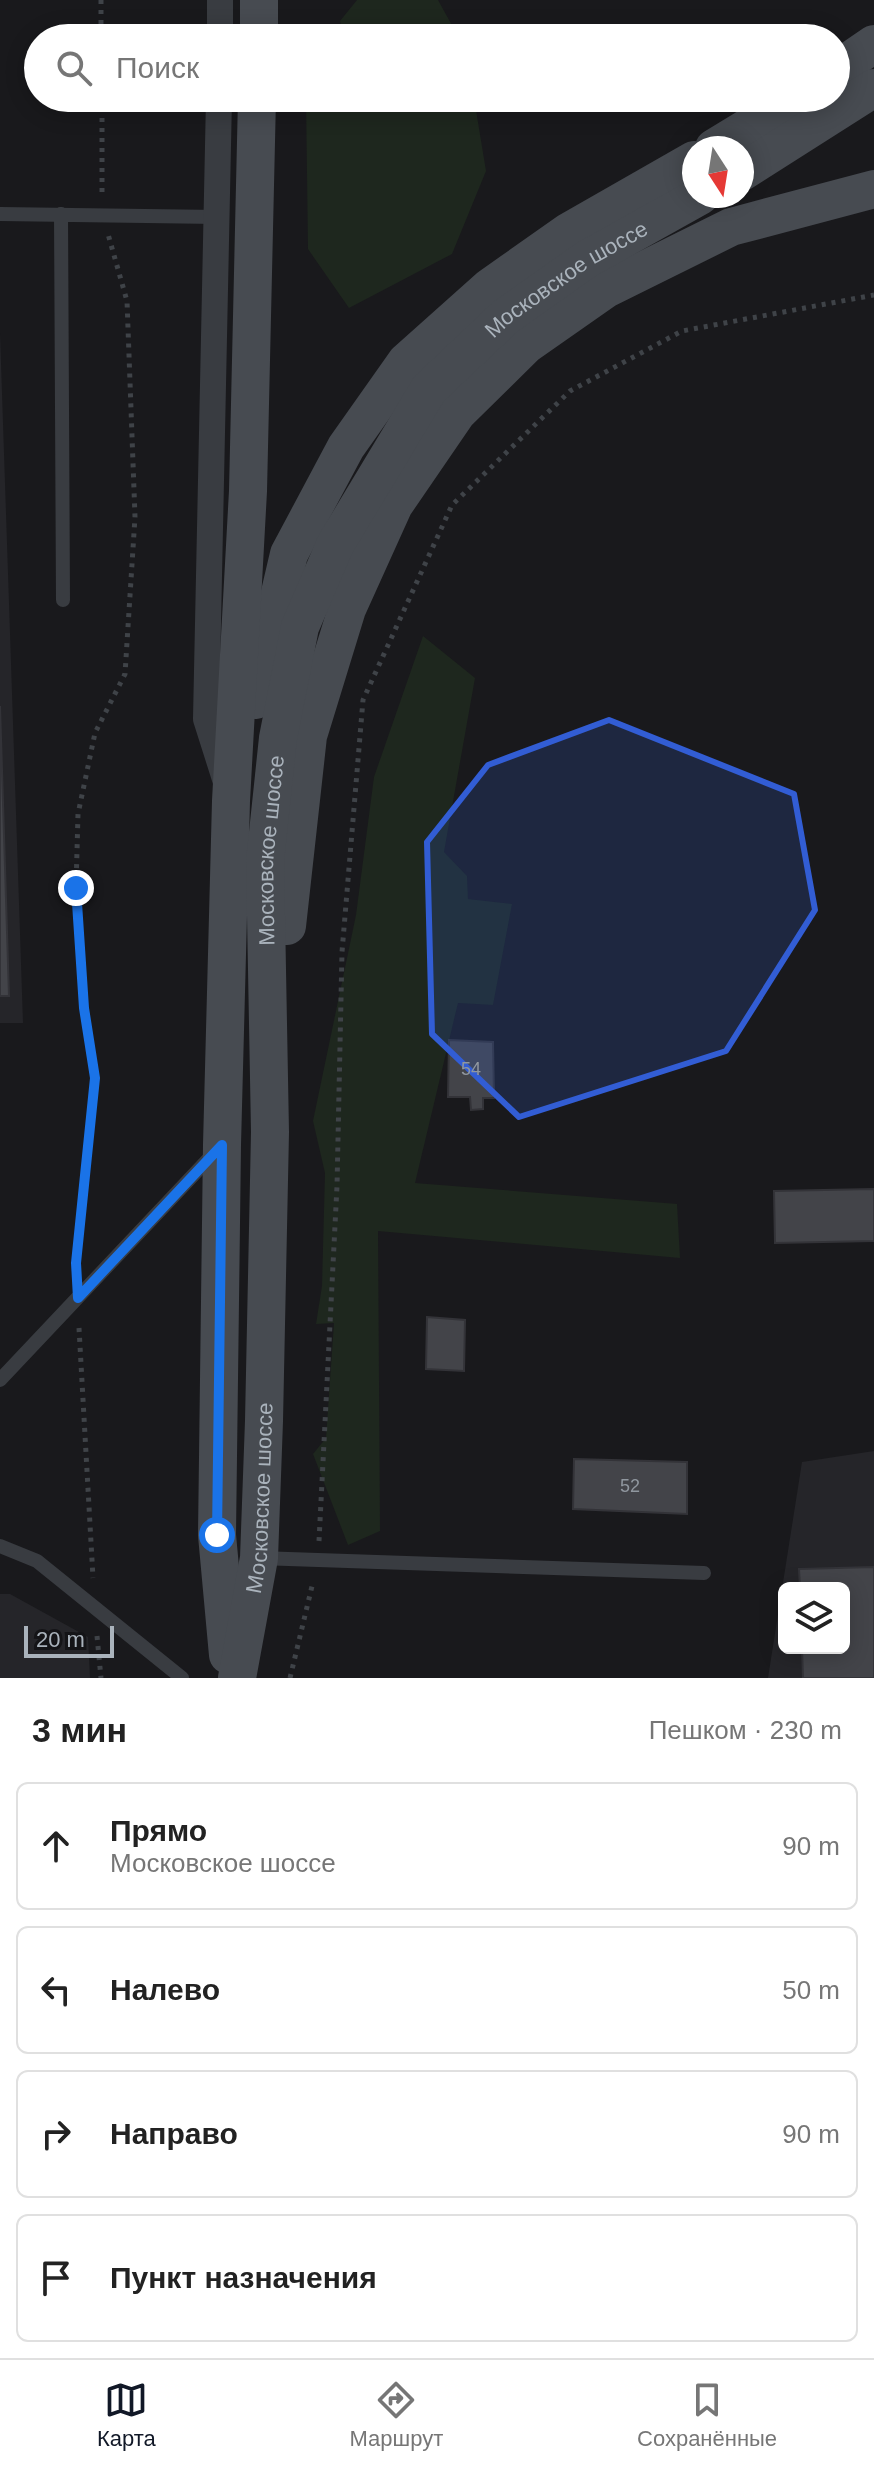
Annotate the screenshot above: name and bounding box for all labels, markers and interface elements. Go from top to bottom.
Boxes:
search box [24,24,850,112]
icon: search [52,46,96,90]
text: Поиск [116,51,199,84]
north arrow [682,136,754,208]
street label: Московское шоссе [480,216,652,343]
street label: Московское шоссе [253,754,289,946]
route end [58,870,94,906]
house number: 54 [461,1059,481,1079]
street label: Московское шоссе [241,1402,277,1595]
house number: 52 [620,1476,640,1496]
route start [199,1517,235,1553]
map controls [778,1582,850,1654]
button: layers [778,1582,850,1654]
scale bar [24,1622,114,1658]
text: 20 m [36,1627,85,1652]
text: 3 мин [32,1711,127,1749]
text: Пешком · 230 m [649,1715,842,1745]
text: Прямо [110,1814,207,1847]
icon: ahead [34,1824,78,1868]
text: 90 m [782,1831,840,1861]
text: Московское шоссе [110,1848,336,1878]
icon: left [34,1968,78,2012]
text: Налево [110,1973,220,2006]
text: 50 m [782,1975,840,2005]
icon: right [34,2112,78,2156]
text: Направо [110,2117,238,2150]
text: 90 m [782,2119,840,2149]
icon: arrive [34,2256,78,2300]
text: Пункт назначения [110,2261,377,2294]
tab: Карта [97,2378,156,2452]
tab: Маршрут [350,2378,443,2452]
tab: Сохранённые [637,2378,777,2452]

